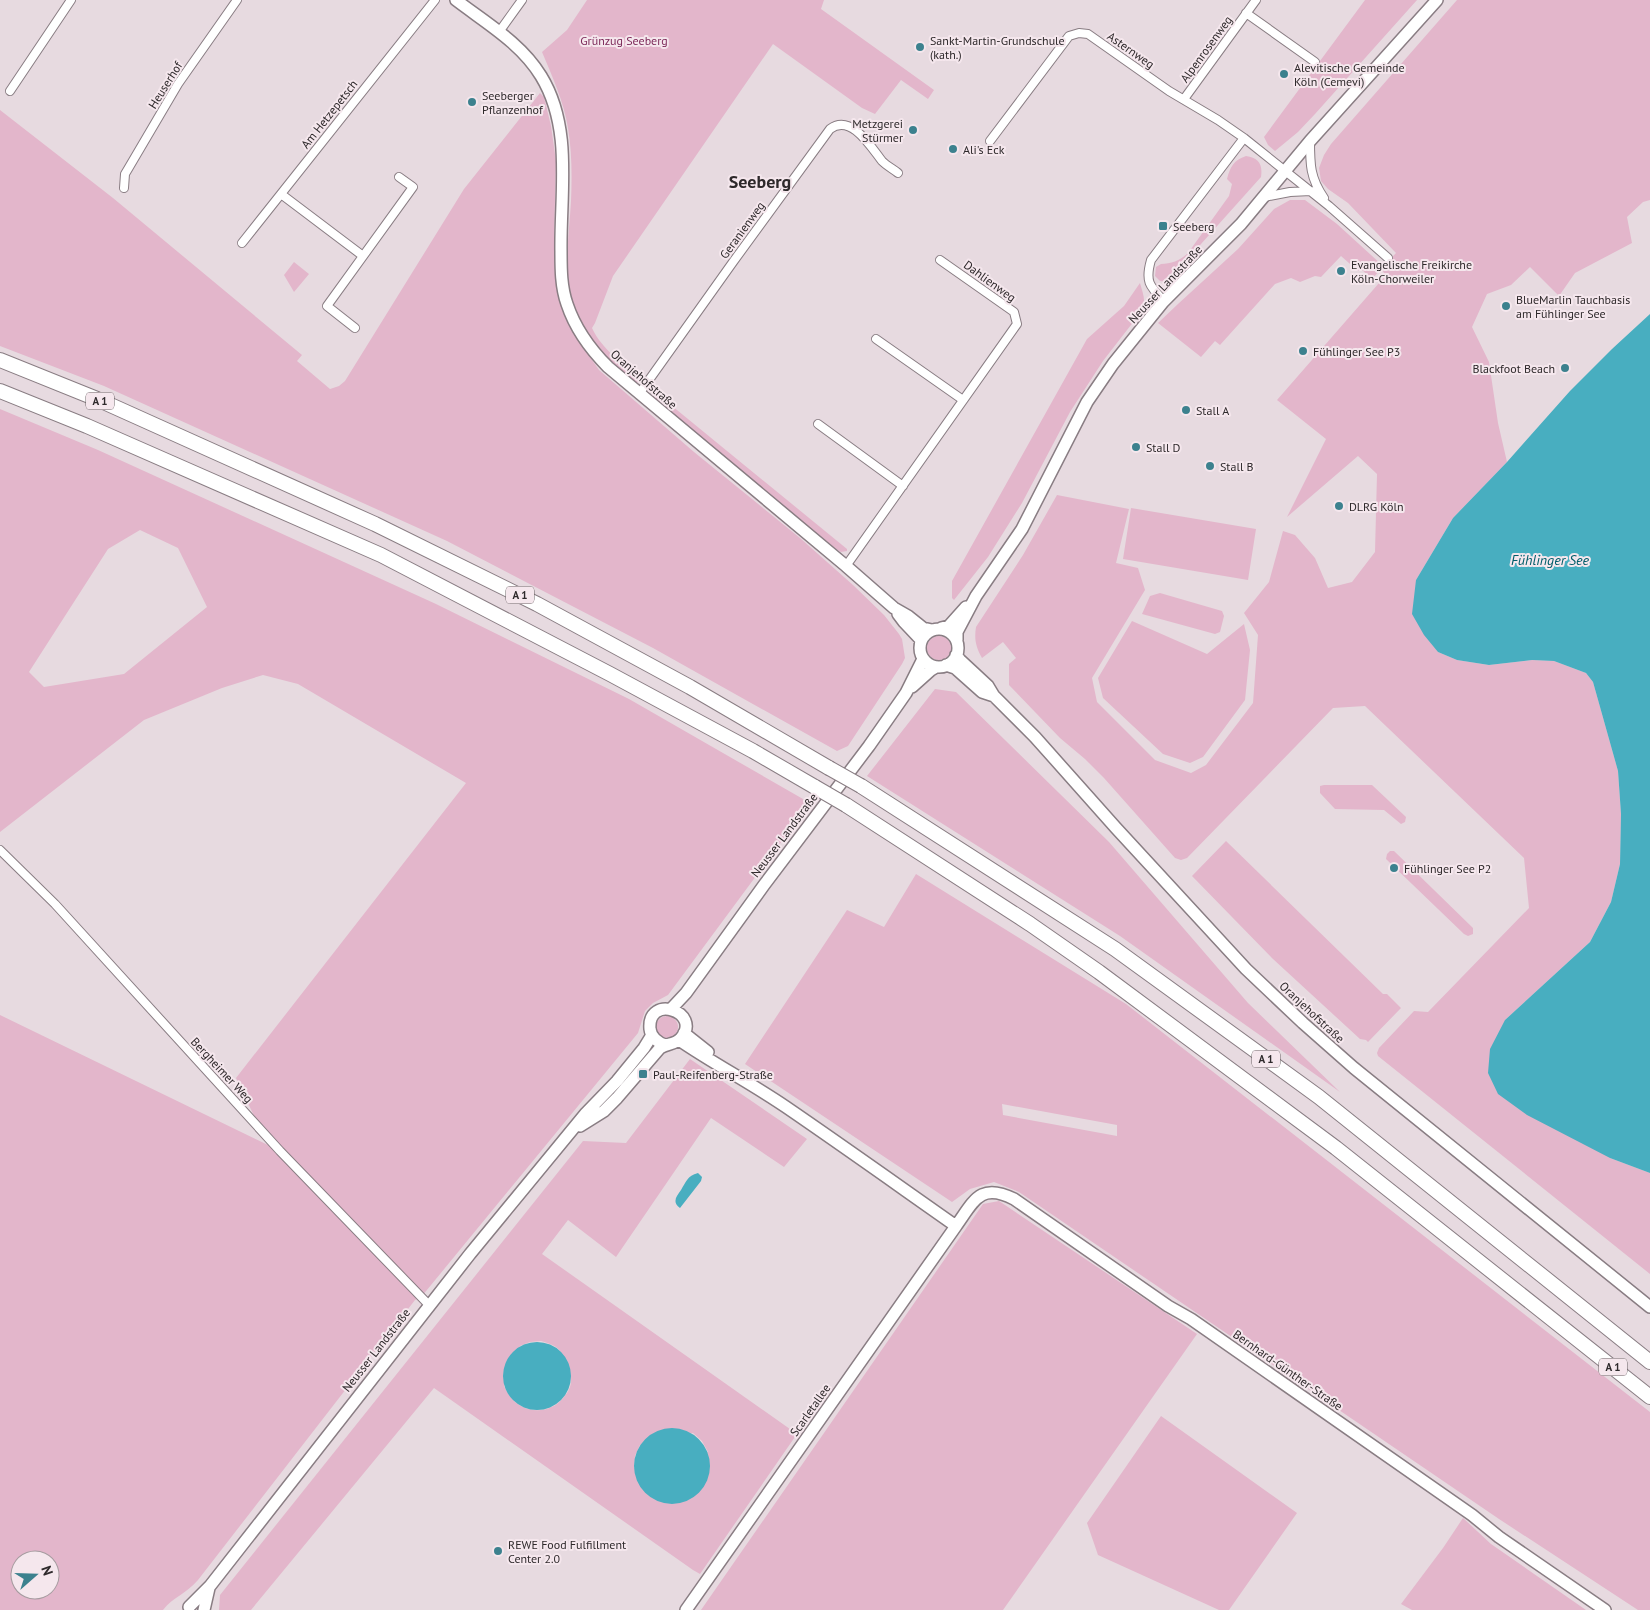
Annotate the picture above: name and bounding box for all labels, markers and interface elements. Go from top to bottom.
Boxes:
street label: Alpenrosenweg [1177,13,1235,85]
street label: Asternweg [1105,28,1157,72]
park label: Grünzug Seeberg [580,33,668,48]
place label: Sankt-Martin-Grundschule (kath.) [930,33,1065,62]
marker: Sankt-Martin-Grundschule (kath.) [914,41,926,53]
street label: Heuserhof [145,58,186,111]
place label: Alevitische Gemeinde Köln (Cemevi) [1294,60,1405,89]
marker: Alevitische Gemeinde Köln (Cemevi) [1278,68,1290,80]
street label: Am Hetzepetsch [297,77,361,151]
place label: Seeberger Pflanzenhof [482,88,544,117]
marker: Seeberger Pflanzenhof [466,96,478,108]
place label: Metzgerei Stürmer [852,116,903,145]
marker: Metzgerei Stürmer [907,124,919,136]
place label: Ali's Eck [963,142,1005,157]
marker: Ali's Eck [947,143,959,155]
district label: Seeberg [729,170,791,193]
street label: Geranienweg [716,198,768,262]
place label: Seeberg [1173,219,1215,234]
marker: Seeberg [1157,220,1169,232]
street label: Neusser Landstraße [1125,242,1205,326]
street label: Dahlienweg [961,257,1019,305]
place label: Evangelische Freikirche Köln-Chorweiler [1351,257,1472,286]
marker: Evangelische Freikirche Köln-Chorweiler [1335,265,1347,277]
place label: BlueMarlin Tauchbasis am Fühlinger See [1516,292,1630,321]
marker: BlueMarlin Tauchbasis am Fühlinger See [1500,300,1512,312]
place label: Fühlinger See P3 [1313,344,1400,359]
marker: Fühlinger See P3 [1297,345,1309,357]
street label: Oranjehofstraße [608,346,680,412]
place label: Blackfoot Beach [1473,361,1555,376]
marker: Blackfoot Beach [1559,362,1571,374]
road number: A 1 [86,392,114,410]
place label: Stall A [1196,403,1229,418]
marker: Stall A [1180,404,1192,416]
place label: Stall D [1146,440,1181,455]
marker: Stall D [1130,441,1142,453]
place label: Stall B [1220,459,1254,474]
marker: Stall B [1204,460,1216,472]
place label: DLRG Köln [1349,499,1403,514]
marker: DLRG Köln [1333,500,1345,512]
water label: Fühlinger See [1511,551,1590,569]
road number: A 1 [506,586,534,604]
street label: Neusser Landstraße [747,790,821,880]
place label: Fühlinger See P2 [1404,861,1491,876]
marker: Fühlinger See P2 [1388,862,1400,874]
street label: Oranjehofstraße [1276,978,1348,1046]
street label: Bergheimer Weg [188,1034,256,1106]
road number: A 1 [1252,1050,1280,1068]
place label: Paul-Reifenberg-Straße [653,1067,773,1082]
marker: Paul-Reifenberg-Straße [637,1068,649,1080]
street label: Neusser Landstraße [339,1305,413,1395]
street label: Bernhard-Günther-Straße [1230,1326,1346,1414]
road number: A 1 [1599,1358,1627,1375]
street label: Scarletallee [787,1381,833,1439]
place label: REWE Food Fulfillment Center 2.0 [508,1537,626,1566]
marker: REWE Food Fulfillment Center 2.0 [492,1545,504,1557]
north arrow [10,1550,60,1600]
text: N [37,1563,57,1578]

